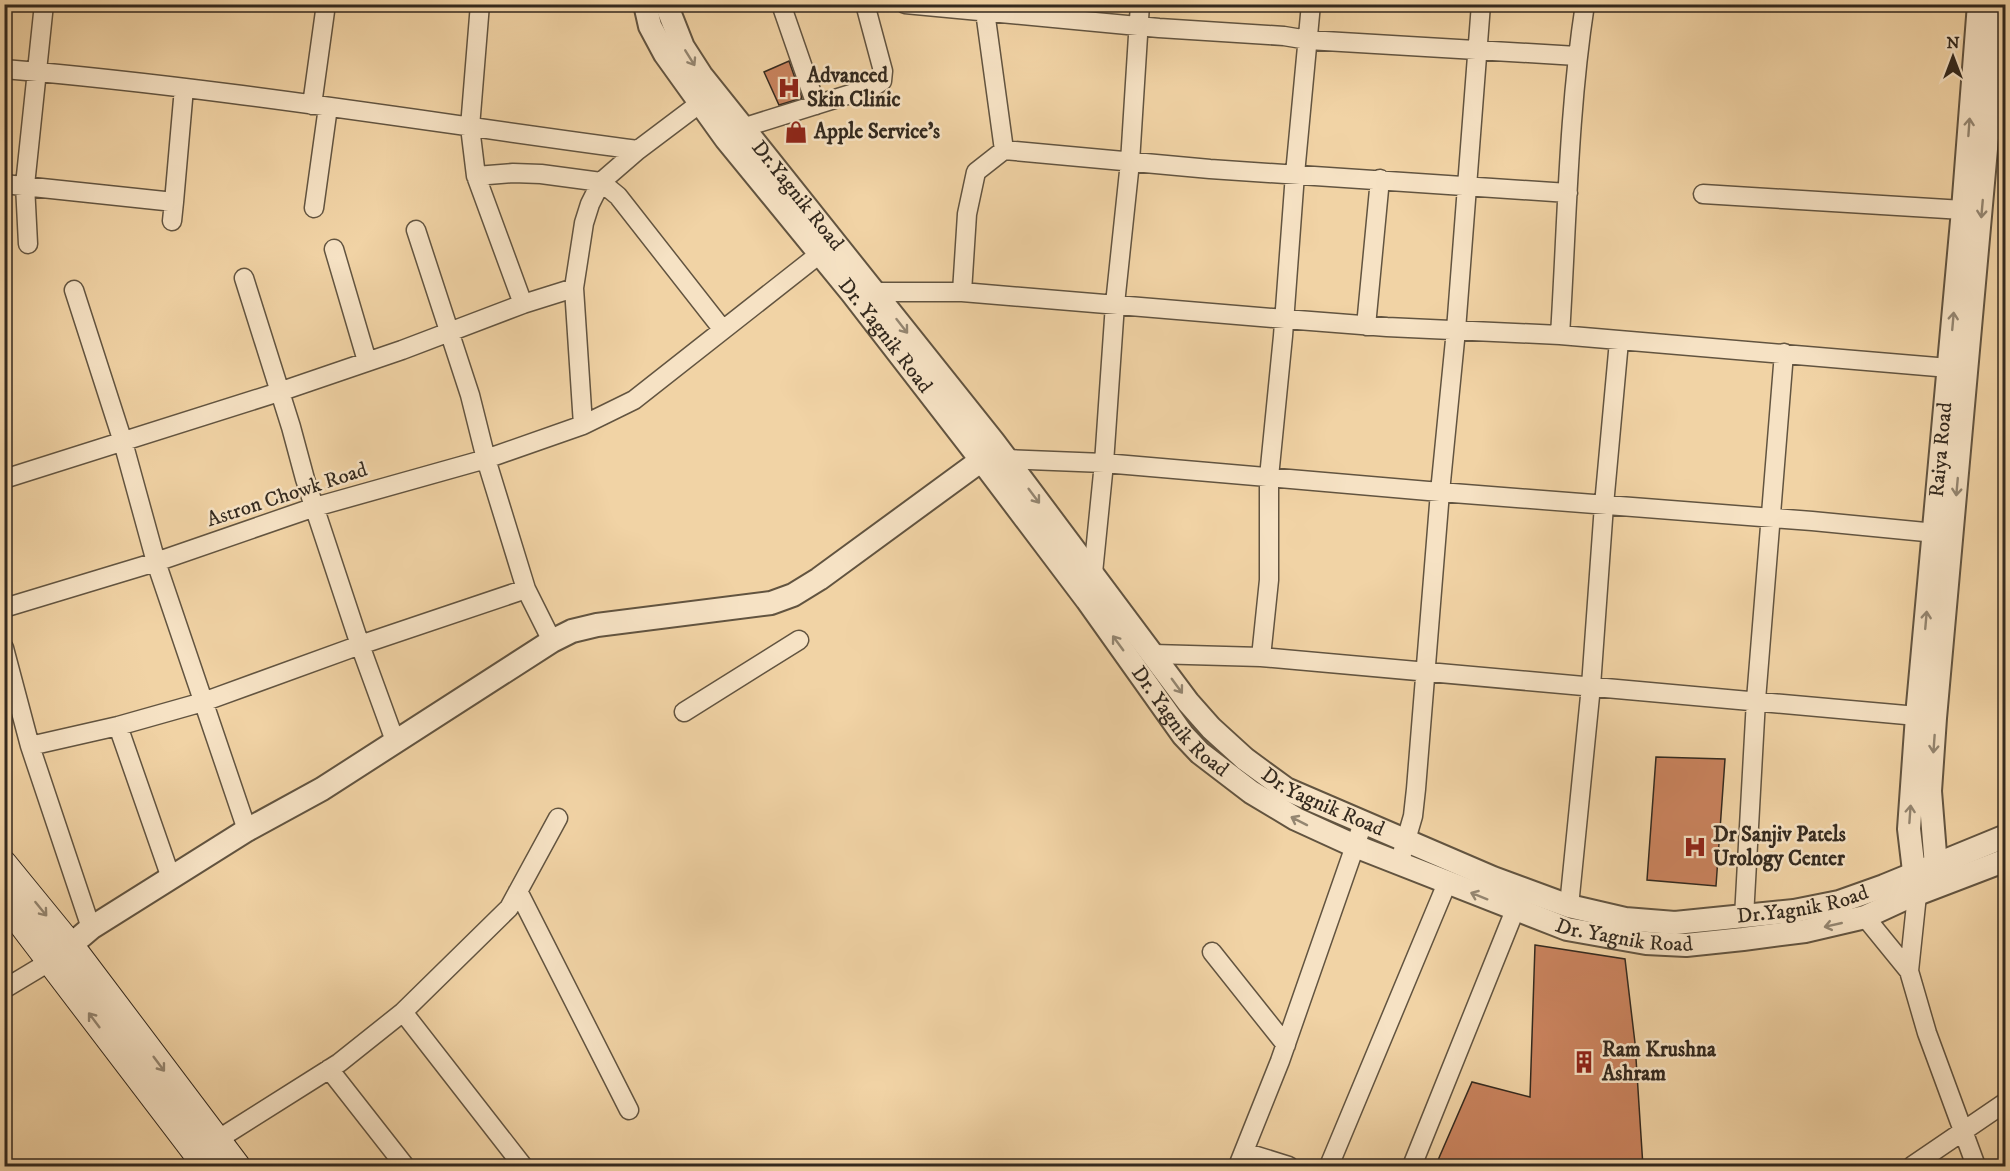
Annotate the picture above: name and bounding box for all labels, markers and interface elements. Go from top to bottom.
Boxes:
north arrow [1923,27,1983,87]
text: N [1946,33,1960,53]
one-way arrow [684,49,696,66]
place label: Advanced Skin Clinic [806,63,900,113]
hospital icon: Advanced Skin Clinic [776,75,802,101]
one-way arrow [1964,118,1975,138]
shop icon: Apple Service's [783,119,809,145]
place label: Apple Service's [813,119,940,145]
street label: Dr.Yagnik Road [746,135,849,256]
one-way arrow [1976,199,1987,219]
street label: Dr. Yagnik Road [832,273,938,399]
one-way arrow [1948,312,1959,332]
one-way arrow [895,318,908,334]
street label: Raiya Road [1924,401,1959,498]
street label: Astron Chowk Road [203,457,371,533]
one-way arrow [1951,477,1962,497]
one-way arrow [1028,488,1041,504]
one-way arrow [1921,611,1932,631]
one-way arrow [1111,635,1124,651]
street label: Dr. Yagnik Road [1125,661,1234,783]
one-way arrow [1170,678,1183,694]
one-way arrow [1928,734,1939,754]
street label: Dr.Yagnik Road [1256,762,1389,843]
one-way arrow [1905,805,1916,825]
one-way arrow [1291,814,1309,826]
place label: Dr Sanjiv Patels Urology Center [1713,822,1846,872]
hospital icon: Dr Sanjiv Patels Urology Center [1682,834,1708,860]
street label: Dr.Yagnik Road [1736,879,1872,930]
one-way arrow [1470,889,1489,900]
one-way arrow [35,901,48,917]
street label: Dr. Yagnik Road [1552,913,1695,958]
one-way arrow [1824,919,1843,931]
one-way arrow [88,1012,101,1028]
place label: Ram Krushna Ashram [1601,1037,1717,1087]
building icon: Ram Krushna Ashram [1571,1049,1597,1075]
one-way arrow [153,1056,166,1072]

